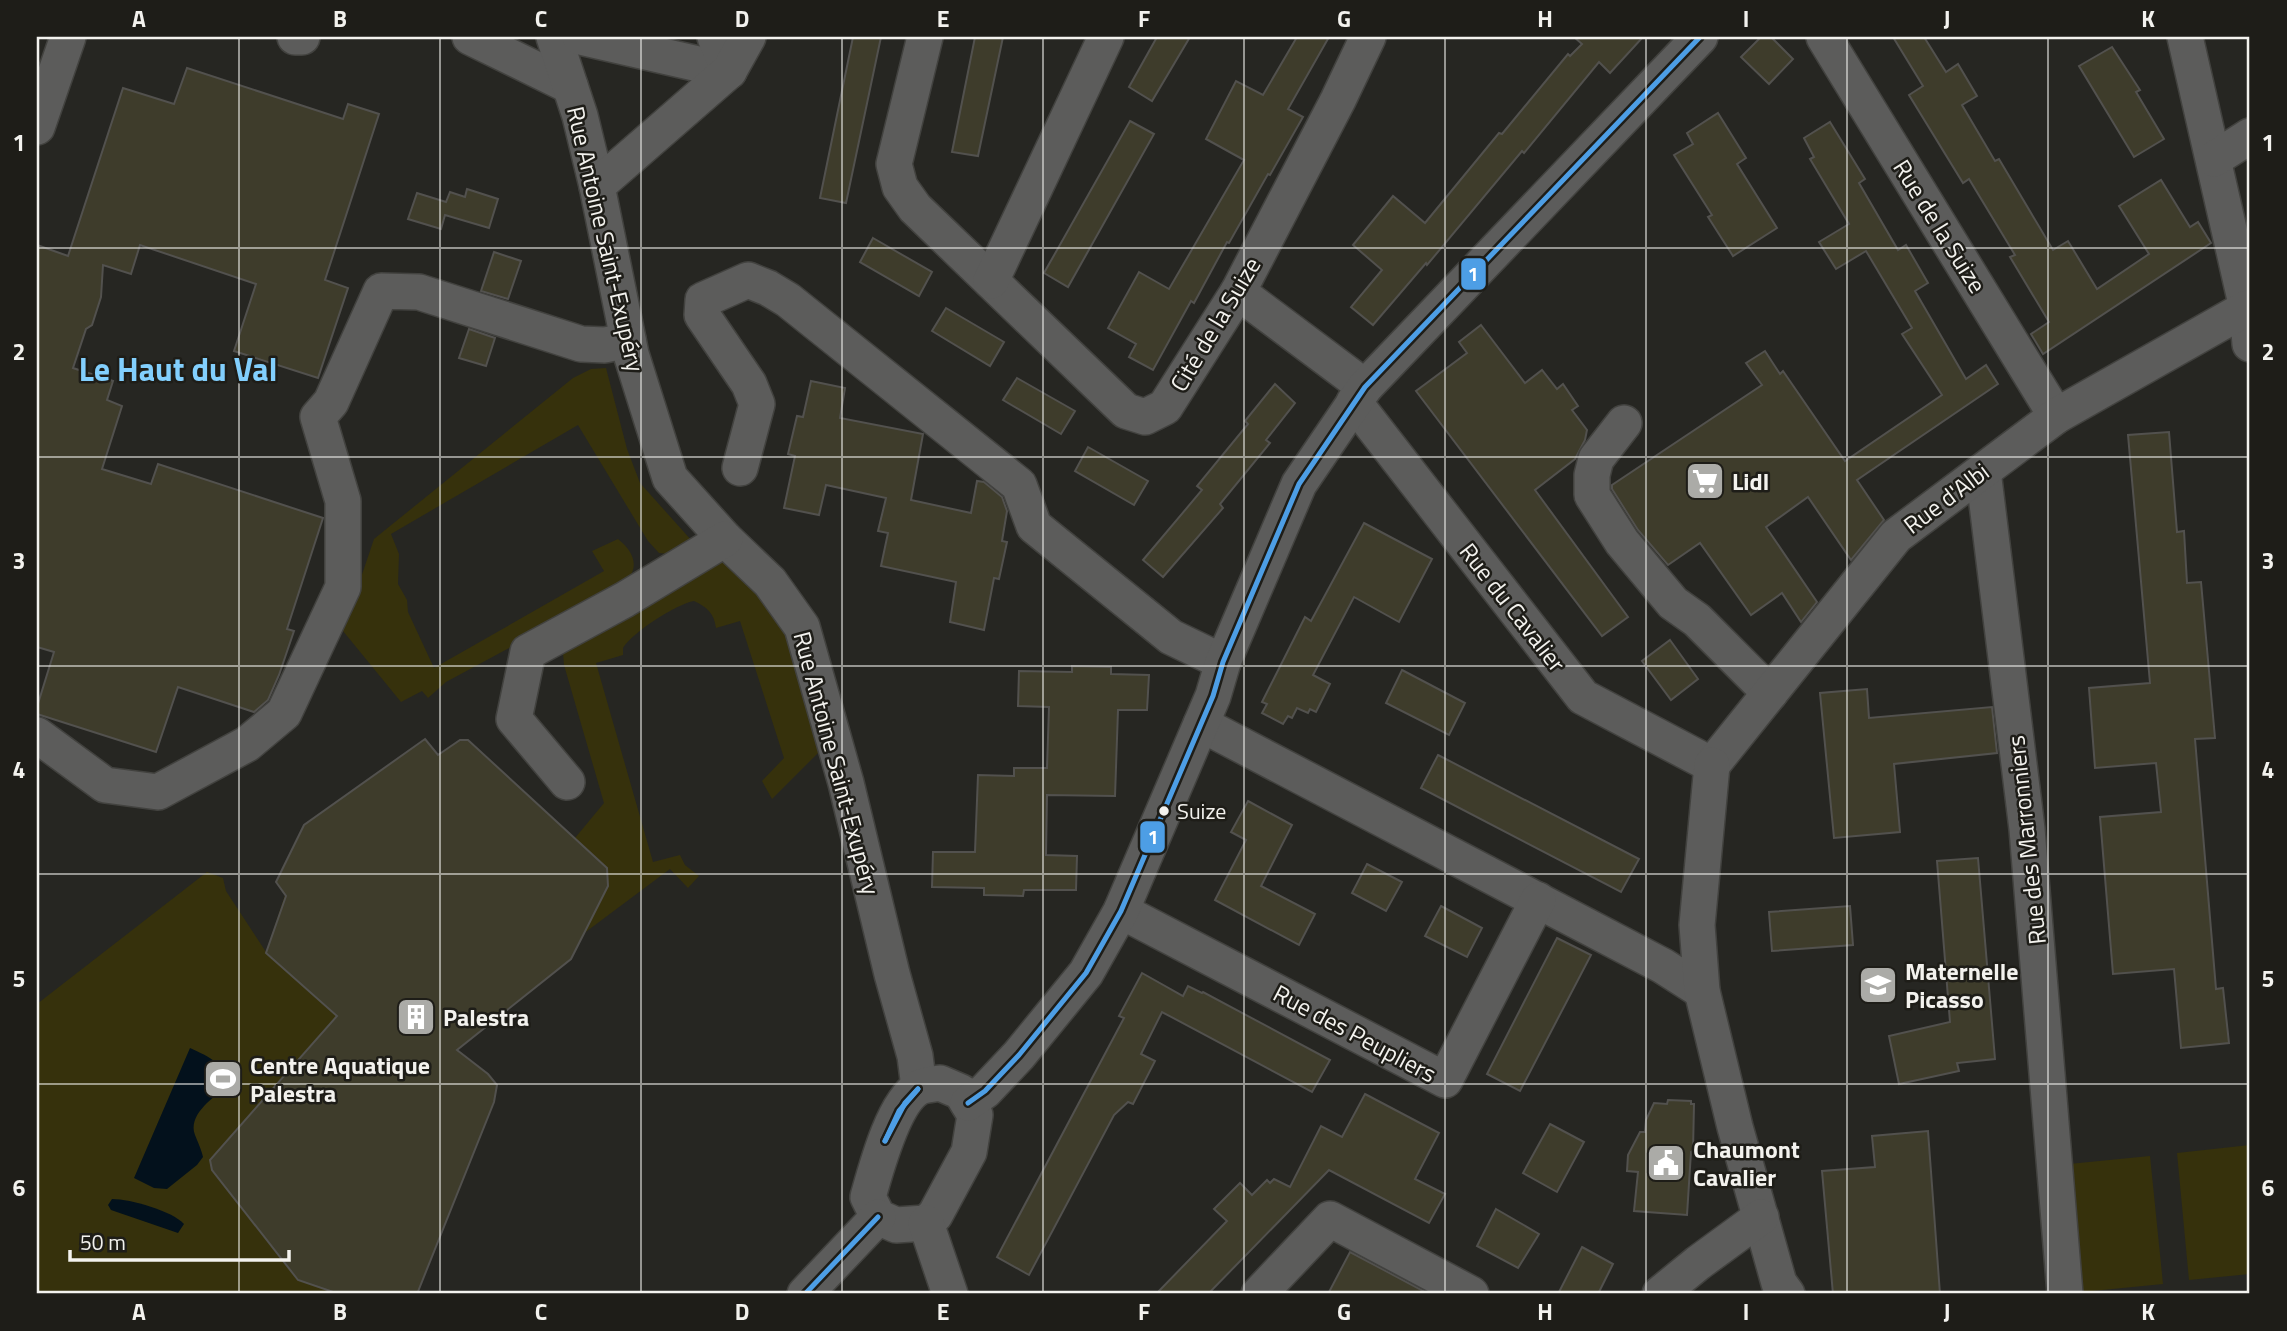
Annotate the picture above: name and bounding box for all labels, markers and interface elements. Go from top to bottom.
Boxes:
text: A [132,1,146,36]
text: B [333,1,347,36]
text: C [535,1,547,36]
text: D [735,1,749,36]
text: E [937,1,949,36]
text: F [1138,1,1150,36]
text: G [1337,1,1351,36]
text: H [1537,1,1553,36]
text: I [1743,1,1749,36]
text: J [1944,1,1950,36]
text: K [2141,1,2155,36]
street label: Rue Antoine Saint-Exupéry [558,103,654,376]
text: 1 [13,125,25,160]
text: 1 [2262,125,2274,160]
street label: Rue de la Suize [1885,152,1995,300]
street label: Cité de la Suize [1161,250,1269,398]
line badge: 1 [1460,257,1487,291]
text: 1 [1468,259,1478,288]
text: 2 [13,334,25,369]
text: 2 [2262,334,2274,369]
district label: Le Haut du Val [79,345,277,393]
street label: Rue d'Albi [1896,454,1996,542]
supermarket icon: Lidl [1684,460,1726,502]
place label: Lidl [1732,463,1769,499]
street label: Rue du Cavalier [1451,535,1575,679]
text: 3 [13,543,25,578]
text: 3 [2262,543,2274,578]
street label: Rue Antoine Saint-Exupéry [784,627,890,899]
street label: Rue des Marronniers [1997,734,2055,946]
text: 4 [13,752,25,787]
text: 4 [2262,752,2274,787]
place label: Suize [1177,794,1226,828]
marker: Suize [1157,804,1171,818]
line badge: 1 [1139,820,1166,854]
text: 1 [1148,822,1158,851]
place label: Maternelle Picasso [1905,953,2018,1017]
text: 5 [13,961,25,996]
text: 5 [2262,961,2274,996]
school or university icon: Maternelle Picasso [1857,964,1899,1006]
street label: Rue des Peupliers [1267,975,1443,1091]
building icon: Palestra [395,996,437,1038]
place label: Palestra [443,999,529,1035]
place label: Centre Aquatique Palestra [250,1047,430,1111]
sports icon: Centre Aquatique Palestra [202,1058,244,1100]
place label: Chaumont Cavalier [1693,1131,1800,1195]
public building icon: Chaumont Cavalier [1645,1142,1687,1184]
text: 6 [13,1170,26,1205]
text: 6 [2262,1170,2275,1205]
scale bar [70,1219,289,1263]
text: 50 m [80,1226,126,1258]
text: A [132,1294,146,1329]
text: B [333,1294,347,1329]
text: C [535,1294,547,1329]
text: D [735,1294,749,1329]
text: E [937,1294,949,1329]
text: F [1138,1294,1150,1329]
text: G [1337,1294,1351,1329]
text: H [1537,1294,1553,1329]
text: I [1743,1294,1749,1329]
text: J [1944,1294,1950,1329]
text: K [2141,1294,2155,1329]

